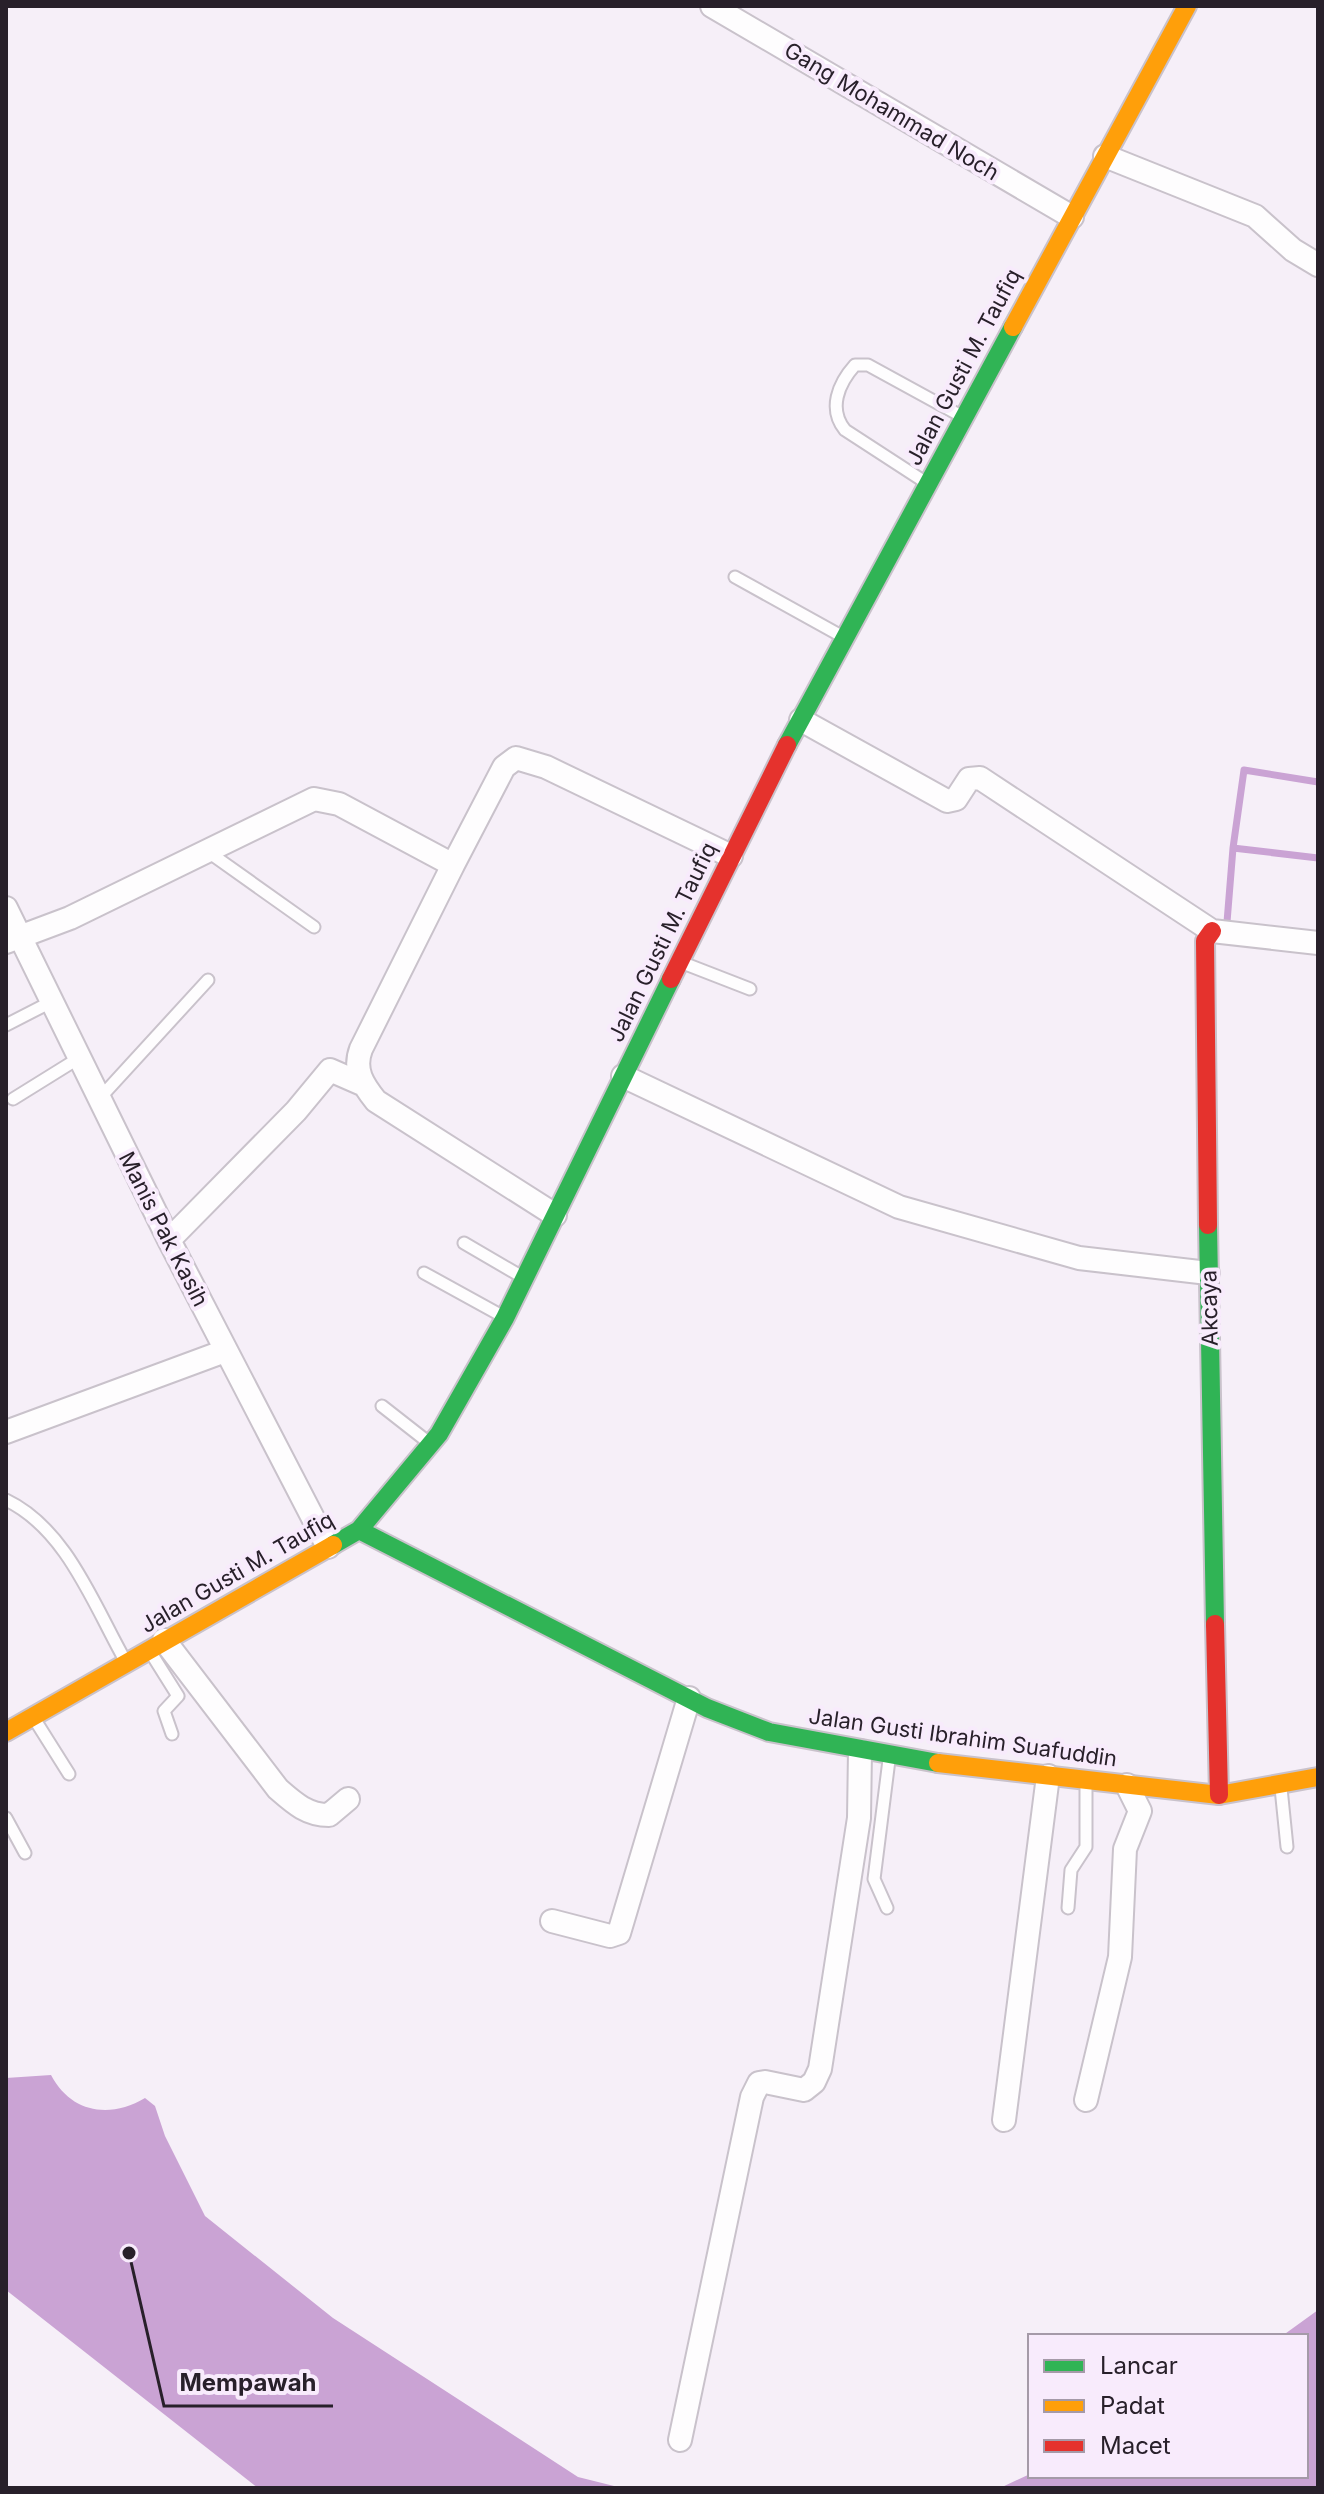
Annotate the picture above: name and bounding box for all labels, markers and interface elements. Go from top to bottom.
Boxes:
street label: Gang Mohammad Noch [780,37,1004,185]
street label: Jalan Gusti M. Taufiq [900,264,1026,470]
street label: Jalan Gusti M. Taufiq [602,838,722,1046]
street label: Manis Pak Kasih [114,1147,214,1311]
street label: Akcaya [1195,1270,1223,1346]
street label: Jalan Gusti M. Taufiq [136,1506,338,1638]
street label: Jalan Gusti Ibrahim Suafuddin [807,1702,1119,1772]
legend [1028,2334,1308,2478]
text: Lancar [1100,2351,1178,2380]
callout: Mempawah [164,2358,333,2406]
text: Mempawah [179,2368,317,2397]
text: Padat [1100,2391,1165,2420]
text: Macet [1100,2431,1171,2460]

